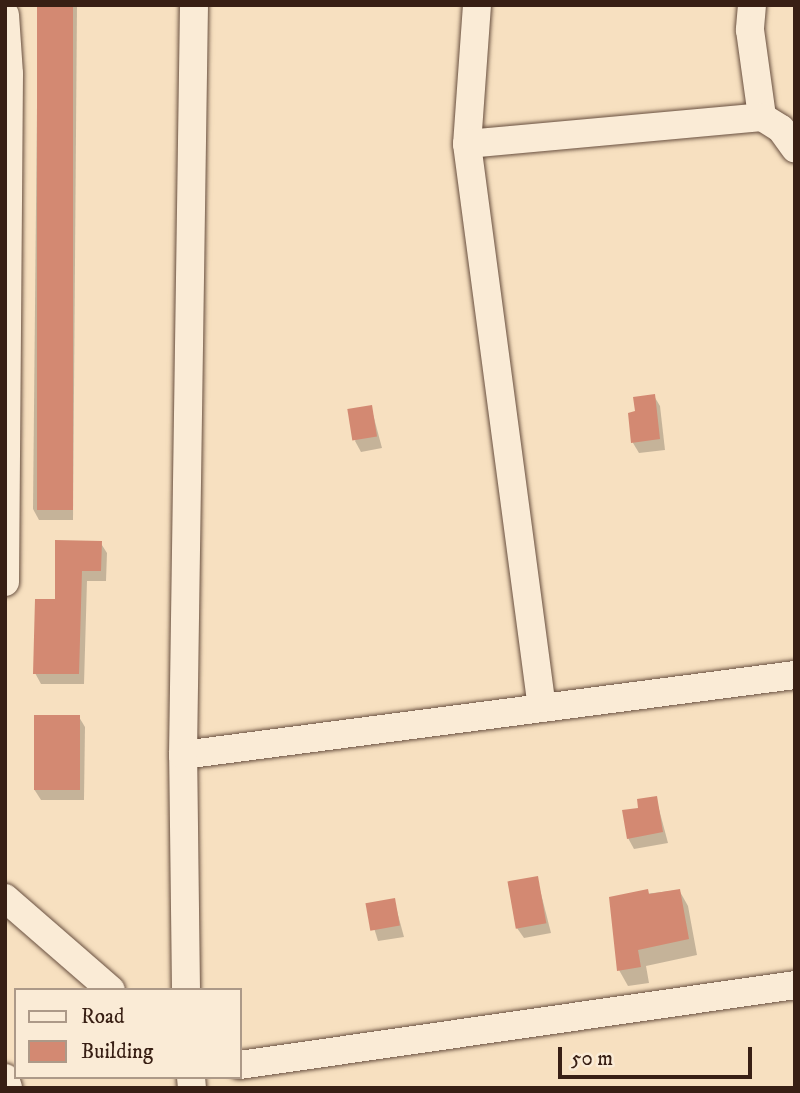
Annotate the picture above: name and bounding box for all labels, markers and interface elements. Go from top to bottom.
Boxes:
legend [14,988,242,1079]
text: Road [81,1004,125,1030]
scale bar [562,1034,756,1078]
text: Building [81,1039,153,1065]
text: 50 m [571,1046,613,1072]

